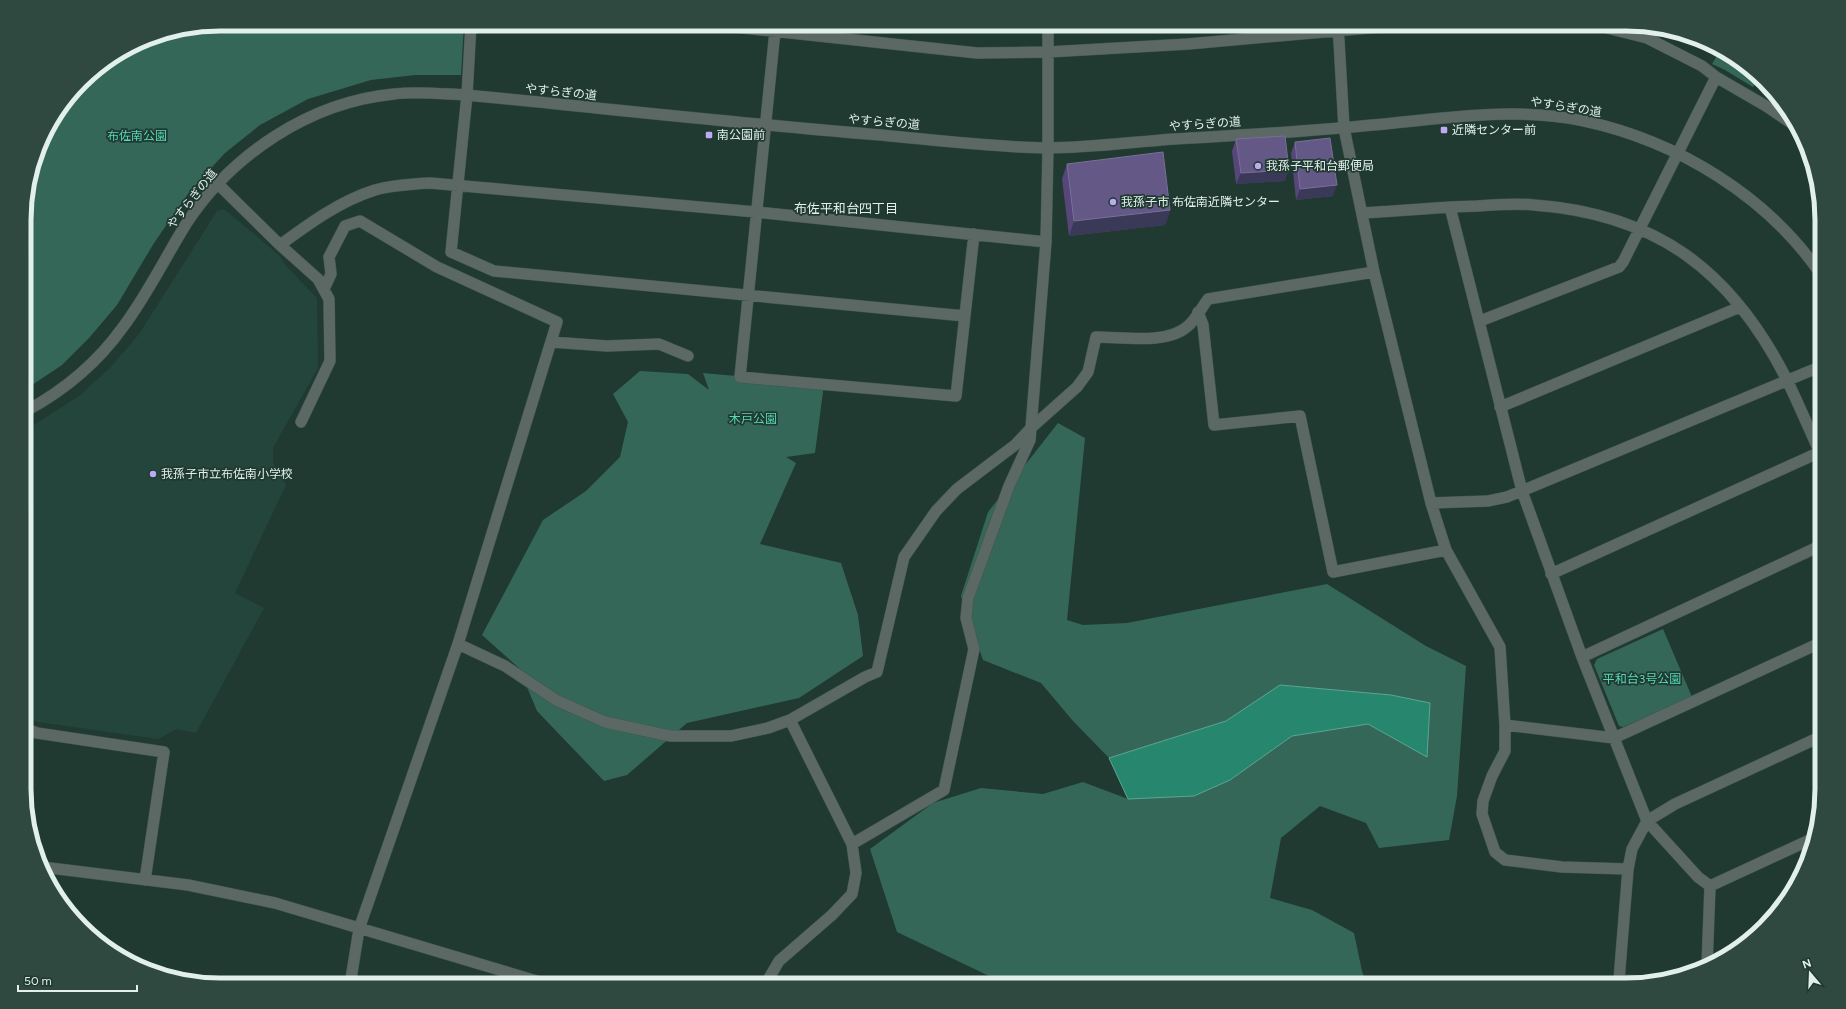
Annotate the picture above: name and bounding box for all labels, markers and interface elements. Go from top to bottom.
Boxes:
street label: やすらぎの道 [524,81,598,103]
street label: やすらぎの道 [1529,94,1603,120]
street label: やすらぎの道 [848,112,920,132]
street label: やすらぎの道 [1169,115,1241,133]
place label: 近隣センター前 [1452,123,1536,137]
marker: 近隣センター前 [1439,125,1449,135]
place label: 南公園前 [717,128,765,142]
park label: 布佐南公園 [107,129,167,143]
marker: 南公園前 [704,130,714,140]
place label: 我孫子平和台郵便局 [1266,159,1374,173]
marker: 我孫子平和台郵便局 [1253,161,1263,171]
street label: やすらぎの道 [164,166,220,232]
place label: 我孫子市 布佐南近隣センター [1121,195,1280,209]
marker: 我孫子市 布佐南近隣センター [1108,197,1118,207]
district label: 布佐平和台四丁目 [794,201,898,216]
park label: 木戸公園 [729,412,777,426]
place label: 我孫子市立布佐南小学校 [161,467,293,481]
marker: 我孫子市立布佐南小学校 [148,469,158,479]
park label: 平和台3号公園 [1603,672,1681,686]
north arrow [1790,953,1830,993]
text: N [1801,956,1813,972]
scale bar [18,967,137,993]
text: 50 m [24,974,52,988]

